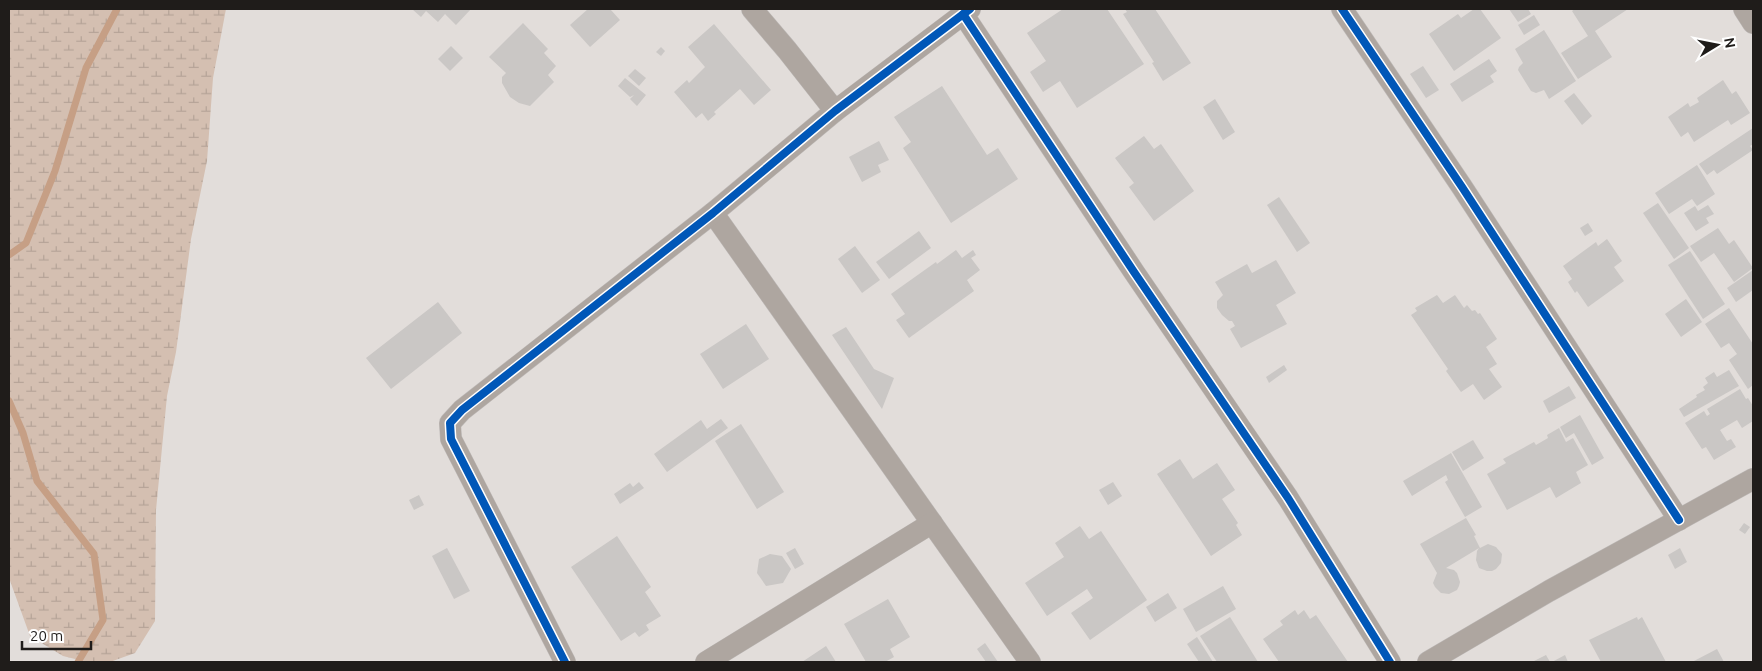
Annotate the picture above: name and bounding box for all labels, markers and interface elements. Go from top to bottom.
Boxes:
north arrow [1692,20,1742,70]
text: N [1721,36,1739,49]
scale bar [22,618,91,650]
text: 20 m [30,627,63,644]

